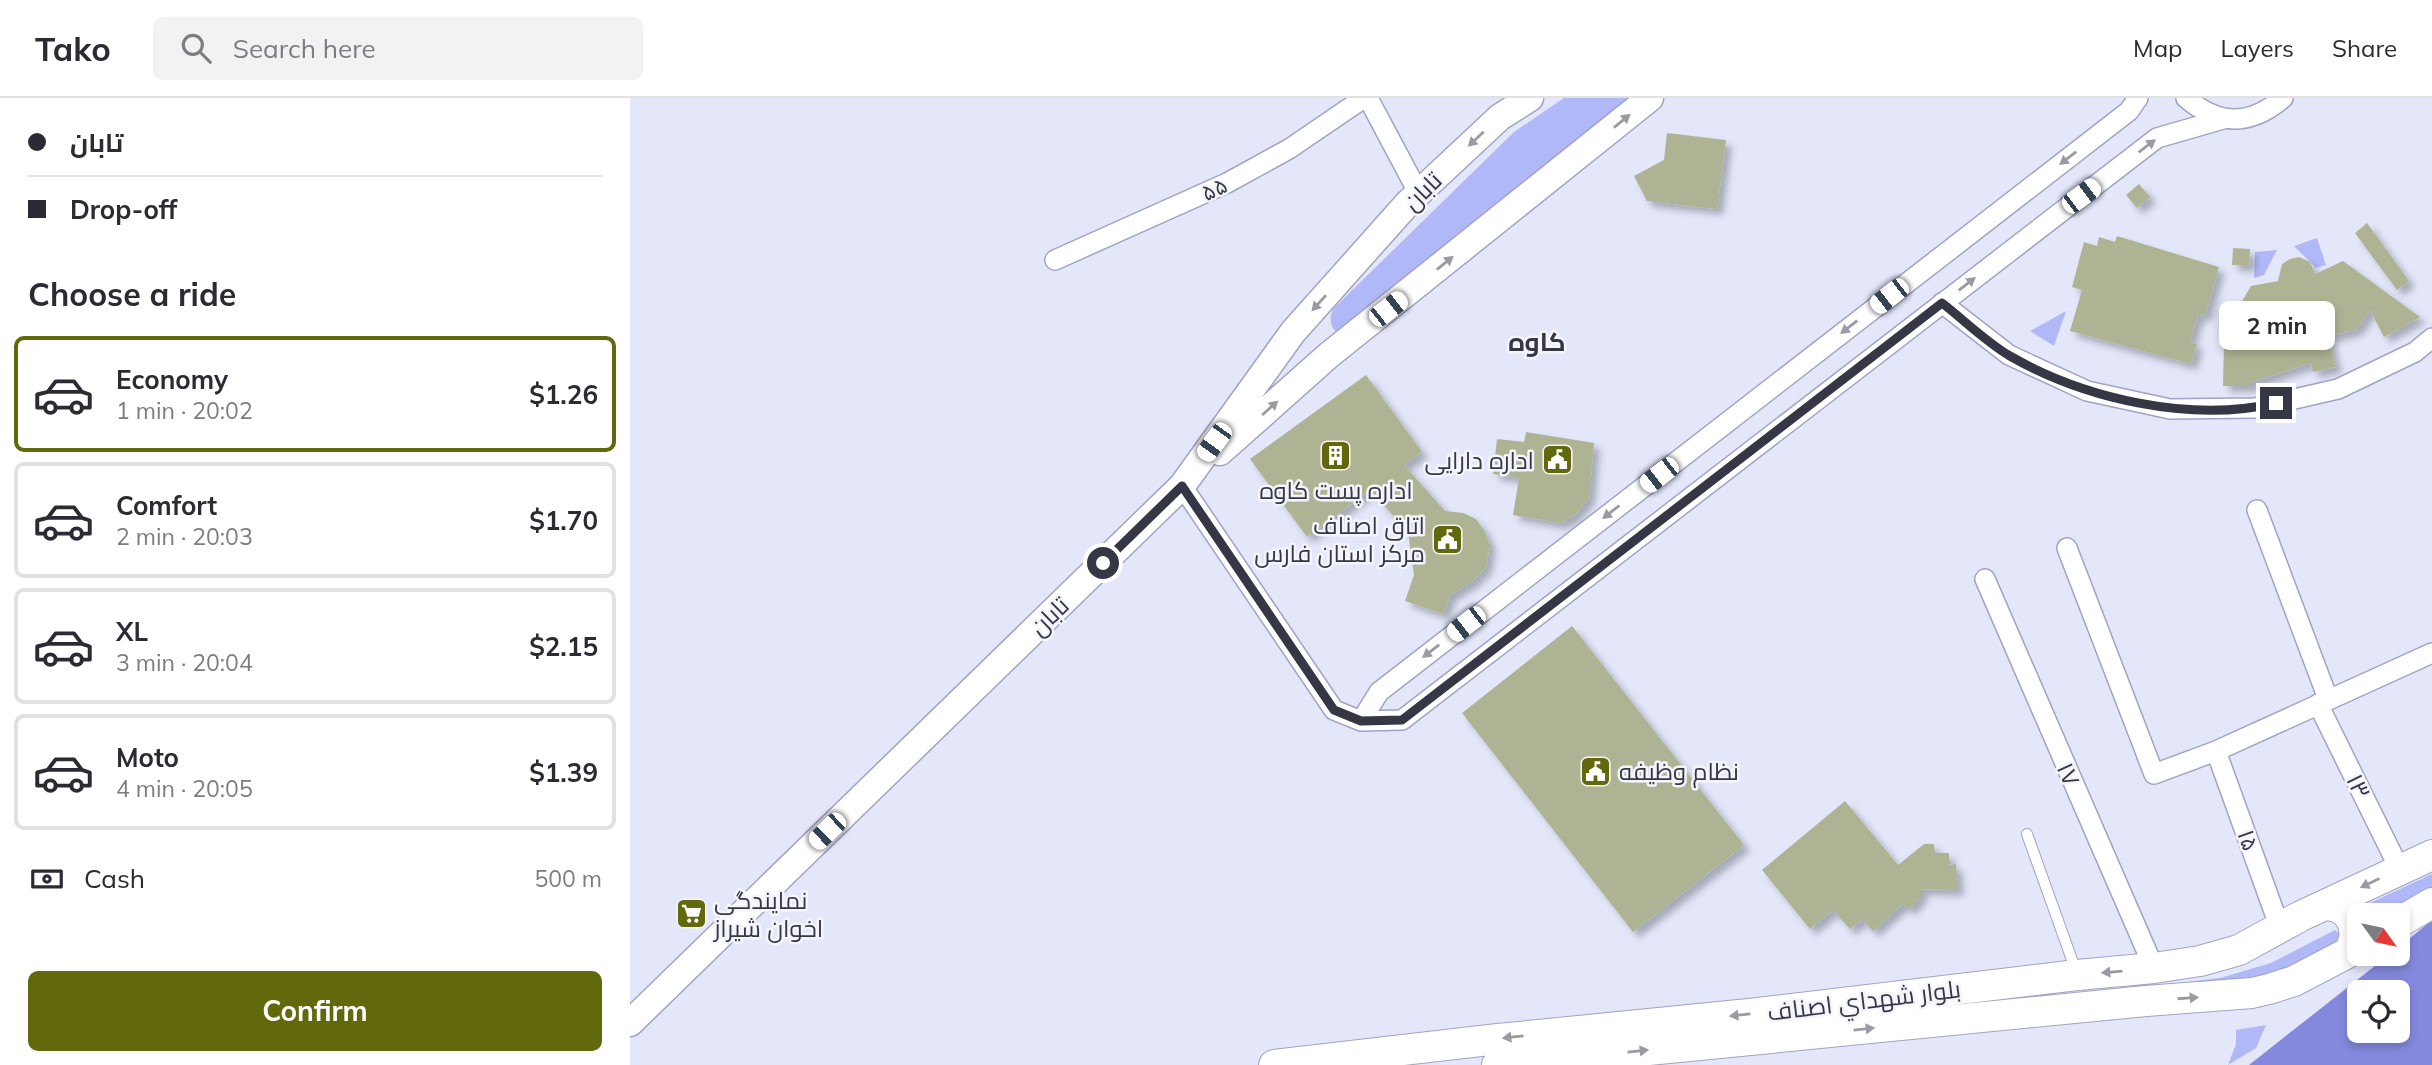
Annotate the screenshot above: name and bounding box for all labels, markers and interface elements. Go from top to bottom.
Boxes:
search box [153,17,643,80]
text: Tako [35,28,111,69]
icon: search [177,29,215,67]
text: Search here [233,32,376,65]
text: Map [2133,33,2182,63]
text: Layers [2220,33,2294,63]
text: Share [2332,33,2397,63]
one-way arrow [1614,114,1631,129]
text: تابان [70,126,123,159]
one-way arrow [1467,131,1485,147]
one-way arrow [2138,139,2156,153]
one-way arrow [2059,150,2077,165]
street label: تابان [1396,165,1448,217]
street label: ۵۵ [1196,169,1232,207]
car [2058,175,2105,217]
text: Drop-off [70,193,177,226]
one-way arrow [1436,257,1454,271]
text: Choose a ride [28,274,236,314]
car [1866,275,1913,317]
one-way arrow [1957,277,1975,292]
car [1365,288,1412,330]
one-way arrow [1311,294,1327,312]
callout: 2 min [2218,302,2334,350]
text: 2 min [2247,311,2307,340]
one-way arrow [1840,320,1858,334]
district label: کاوه [1508,325,1566,358]
icon: car [32,363,95,426]
text: Economy [116,363,228,396]
text: $1.26 [529,378,598,411]
route end [2260,387,2292,419]
text: 1 min · 20:02 [116,396,253,425]
one-way arrow [1261,401,1278,416]
car [1194,419,1235,465]
building icon: اداره پست کاوه [1319,439,1353,473]
public building icon: اداره دارایی [1540,443,1574,477]
place label: اداره دارایی [1424,445,1534,475]
car [1636,454,1683,496]
place label: اداره پست کاوه [1259,475,1413,507]
icon: car [32,489,95,552]
text: Comfort [116,489,217,522]
text: $1.70 [529,504,598,537]
one-way arrow [1602,504,1620,518]
place label: اتاق اصناف مرکز استان فارس [1254,510,1425,568]
text: 2 min · 20:03 [116,522,253,551]
public building icon: اتاق اصناف مرکز استان فارس [1431,522,1465,556]
route start [1087,547,1119,579]
street label: تابان [1023,590,1075,642]
car [1443,603,1490,645]
icon: car [32,615,95,678]
text: XL [116,615,148,648]
text: $2.15 [529,630,598,663]
one-way arrow [1423,644,1441,659]
text: 3 min · 20:04 [116,648,253,677]
icon: car [32,741,95,804]
text: Moto [116,741,179,774]
public building icon: نظام وظیفه [1579,754,1613,788]
text: $1.39 [529,756,598,789]
place label: نظام وظیفه [1619,756,1739,788]
street label: ۱۷ [2051,758,2087,790]
street label: ۱۳ [2340,769,2378,803]
text: 4 min · 20:05 [116,774,253,803]
car [805,809,850,853]
street label: ۱۵ [2231,825,2267,855]
icon: cash [28,860,66,898]
text: Cash [84,862,145,895]
text: 500 m [534,864,602,893]
one-way arrow [2360,877,2380,888]
place label: نمایندگی اخوان شیراز [712,885,823,943]
supermarket icon: نمایندگی اخوان شیراز [674,897,708,931]
north arrow [2347,903,2410,966]
map controls [2347,903,2410,1043]
one-way arrow [2101,967,2123,978]
button: Confirm [28,971,602,1051]
street label: بلوار شهداي اصناف [1766,973,1963,1031]
button: locate [2347,980,2410,1043]
one-way arrow [2177,992,2199,1003]
one-way arrow [1729,1010,1751,1021]
one-way arrow [1853,1023,1875,1034]
one-way arrow [1502,1032,1524,1043]
one-way arrow [1627,1045,1649,1056]

